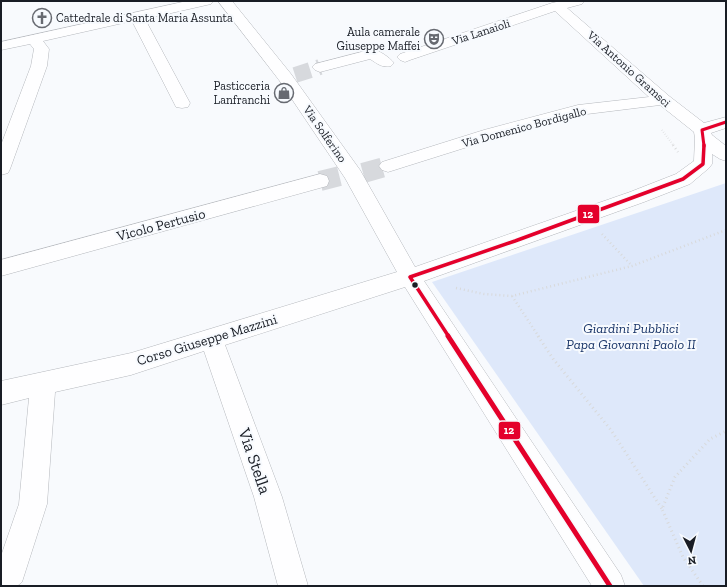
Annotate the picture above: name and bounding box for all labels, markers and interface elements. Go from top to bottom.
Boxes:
church icon: Cattedrale di Santa Maria Assunta [31,7,53,29]
place label: Cattedrale di Santa Maria Assunta [56,11,233,25]
street label: Via Lanaioli [449,16,513,48]
place label: Aula camerale Giuseppe Maffei [337,25,421,53]
street label: Via Antonio Gramsci [584,27,674,110]
theatre icon: Aula camerale Giuseppe Maffei [423,28,445,50]
place label: Pasticceria Lanfranchi [213,79,271,107]
shop icon: Pasticceria Lanfranchi [273,82,295,104]
street label: Via Solferino [300,102,350,165]
street label: Via Domenico Bordigallo [459,104,588,151]
line badge: 12 [577,204,600,224]
street label: Vicolo Pertusio [114,205,207,245]
text: 12 [583,208,593,221]
unlabelled marker [410,280,420,290]
street label: Corso Giuseppe Mazzini [135,311,279,369]
park label: Giardini Pubblici Papa Giovanni Paolo II [566,320,697,353]
line badge: 12 [498,421,521,440]
text: 12 [504,424,514,437]
street label: Via Stella [234,425,276,496]
north arrow [671,531,711,571]
text: N [687,554,697,567]

